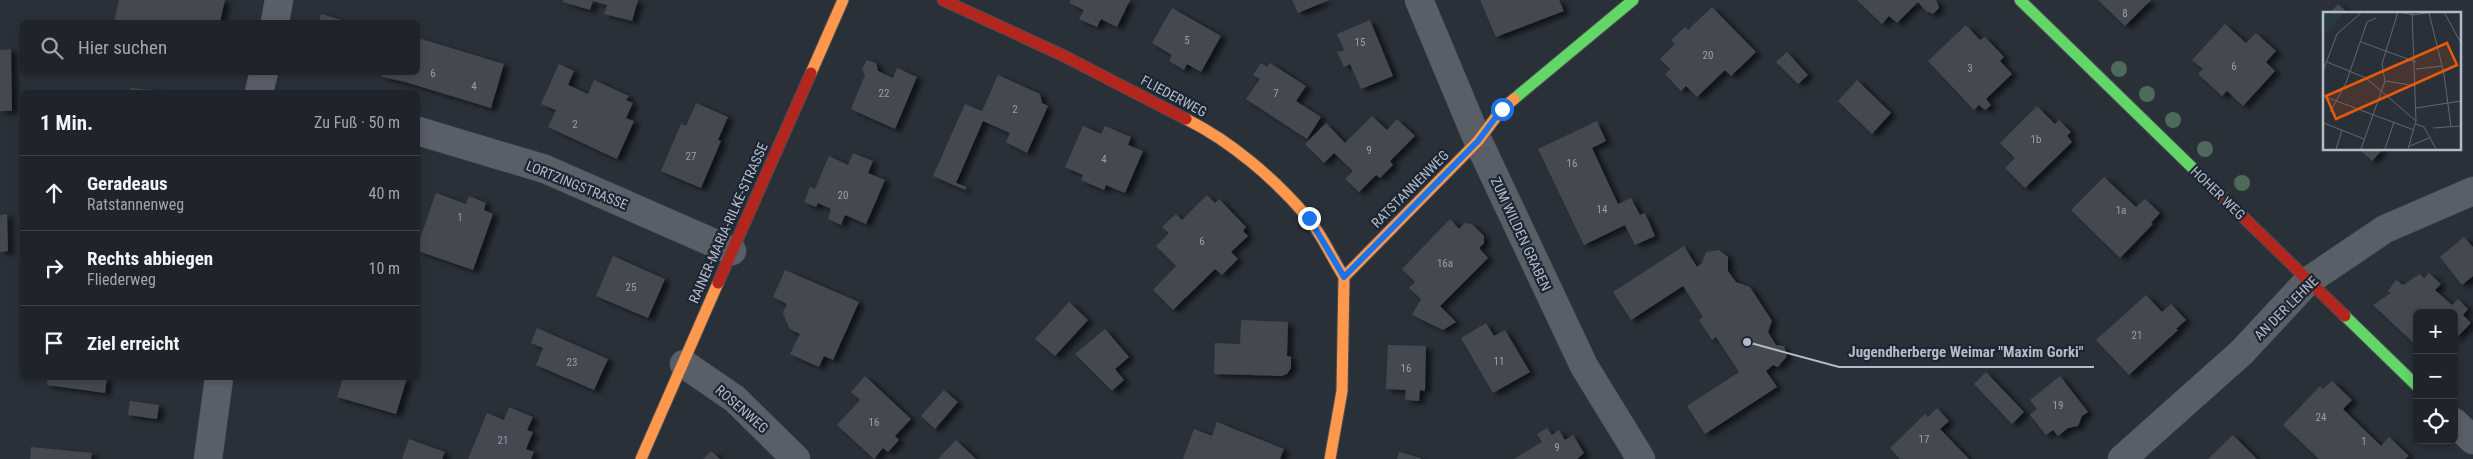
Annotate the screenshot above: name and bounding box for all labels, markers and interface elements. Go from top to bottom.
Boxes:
house number: 8 [2122,7,2128,20]
inset map [2323,12,2460,150]
search box [20,20,420,75]
icon: search [38,34,66,62]
house number: 5 [1184,34,1190,47]
text: Hier suchen [78,36,167,59]
house number: 15 [1355,36,1365,49]
house number: 20 [1703,49,1713,62]
house number: 6 [2231,60,2237,73]
house number: 3 [1967,62,1973,75]
house number: 6 [430,67,436,80]
street label: FLIEDERWEG [1138,72,1210,120]
house number: 4 [471,80,477,93]
house number: 22 [879,87,889,100]
house number: 7 [1273,87,1279,100]
route start [1491,98,1514,121]
house number: 2 [1012,103,1018,116]
text: 1 Min. [40,111,93,135]
text: Zu Fuß · 50 m [314,113,400,132]
house number: 2 [572,118,578,131]
house number: 1b [2031,133,2041,146]
street label: RAINER-MARIA-RILKE-STRASSE [685,140,771,306]
house number: 9 [1366,144,1372,157]
street label: RATSTANNENWEG [1368,147,1452,231]
house number: 27 [686,150,696,163]
house number: 4 [1101,153,1107,166]
street label: LORTZINGSTRASSE [524,157,630,213]
house number: 16 [1567,157,1577,170]
street label: HOHER WEG [2188,163,2248,223]
text: Geradeaus [87,172,168,195]
street label: ZUM WILDEN GRABEN [1488,175,1554,293]
icon: ahead [40,179,68,207]
text: 40 m [368,184,400,203]
house number: 20 [838,189,848,202]
text: Ratstannenweg [87,195,184,214]
house number: 14 [1597,203,1608,216]
house number: 1a [2116,204,2126,217]
route end [1298,207,1321,230]
house number: 1 [457,211,463,224]
house number: 6 [1199,235,1205,248]
text: Rechts abbiegen [87,247,213,270]
icon: right [40,254,68,282]
house number: 16a [1437,257,1453,270]
text: 10 m [368,259,400,278]
text: Fliederweg [87,270,156,289]
street label: AN DER LEHNE [2251,273,2321,343]
house number: 25 [626,281,636,294]
map controls [2413,309,2458,444]
button: + [2413,309,2458,354]
icon: arrive [40,329,68,357]
house number: 21 [2132,329,2142,342]
text: Ziel erreicht [87,332,179,355]
callout: Jugendherberge Weimar "Maxim Gorki" [1839,337,2094,367]
text: Jugendherberge Weimar "Maxim Gorki" [1848,343,2084,361]
button: − [2413,354,2458,399]
house number: 11 [1494,355,1504,368]
house number: 23 [567,356,577,369]
house number: 16 [1401,362,1411,375]
street label: ROSENWEG [712,382,772,436]
house number: 19 [2053,399,2063,412]
button: locate [2413,399,2458,444]
house number: 24 [2316,411,2327,424]
house number: 16 [869,416,879,429]
house number: 17 [1919,433,1929,446]
house number: 21 [498,434,508,447]
house number: 1 [2361,435,2367,448]
house number: 9 [1554,441,1560,454]

